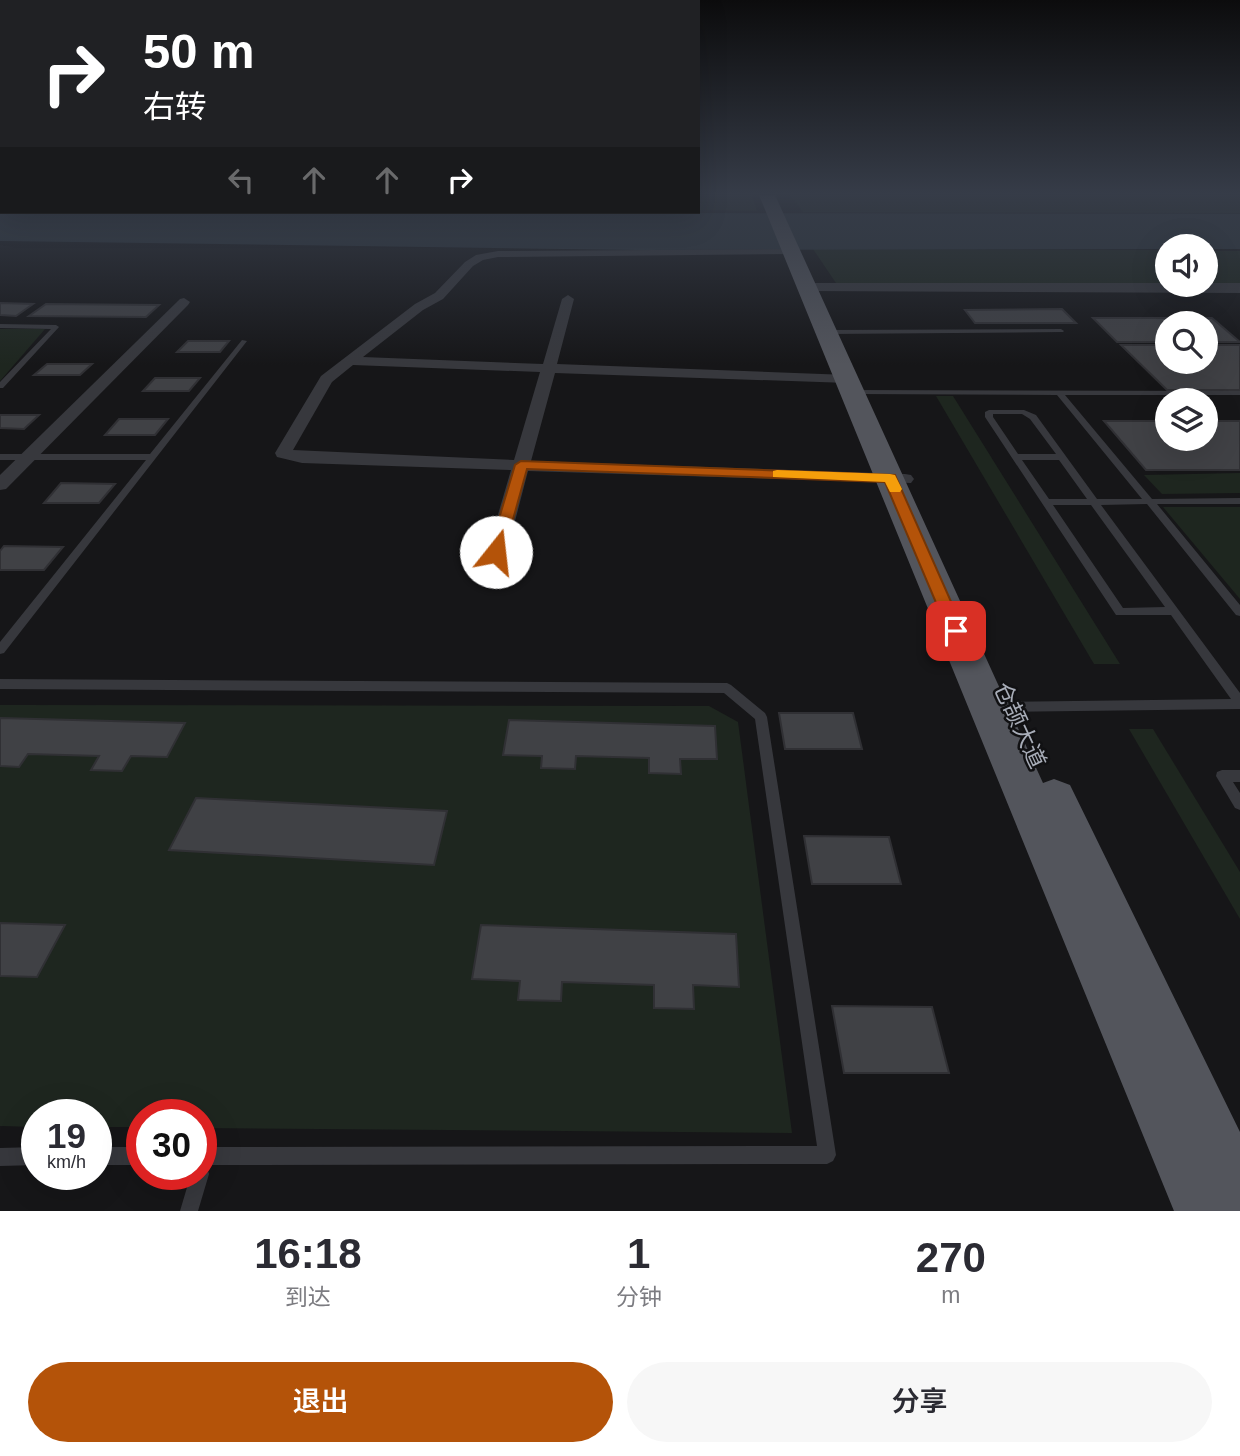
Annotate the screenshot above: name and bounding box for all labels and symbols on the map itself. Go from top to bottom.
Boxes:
position arrow [459,515,533,589]
pin [926,601,986,661]
street label: 仓颉大道 [989,678,1051,772]
speed limit sign: 30 [126,1099,217,1190]

